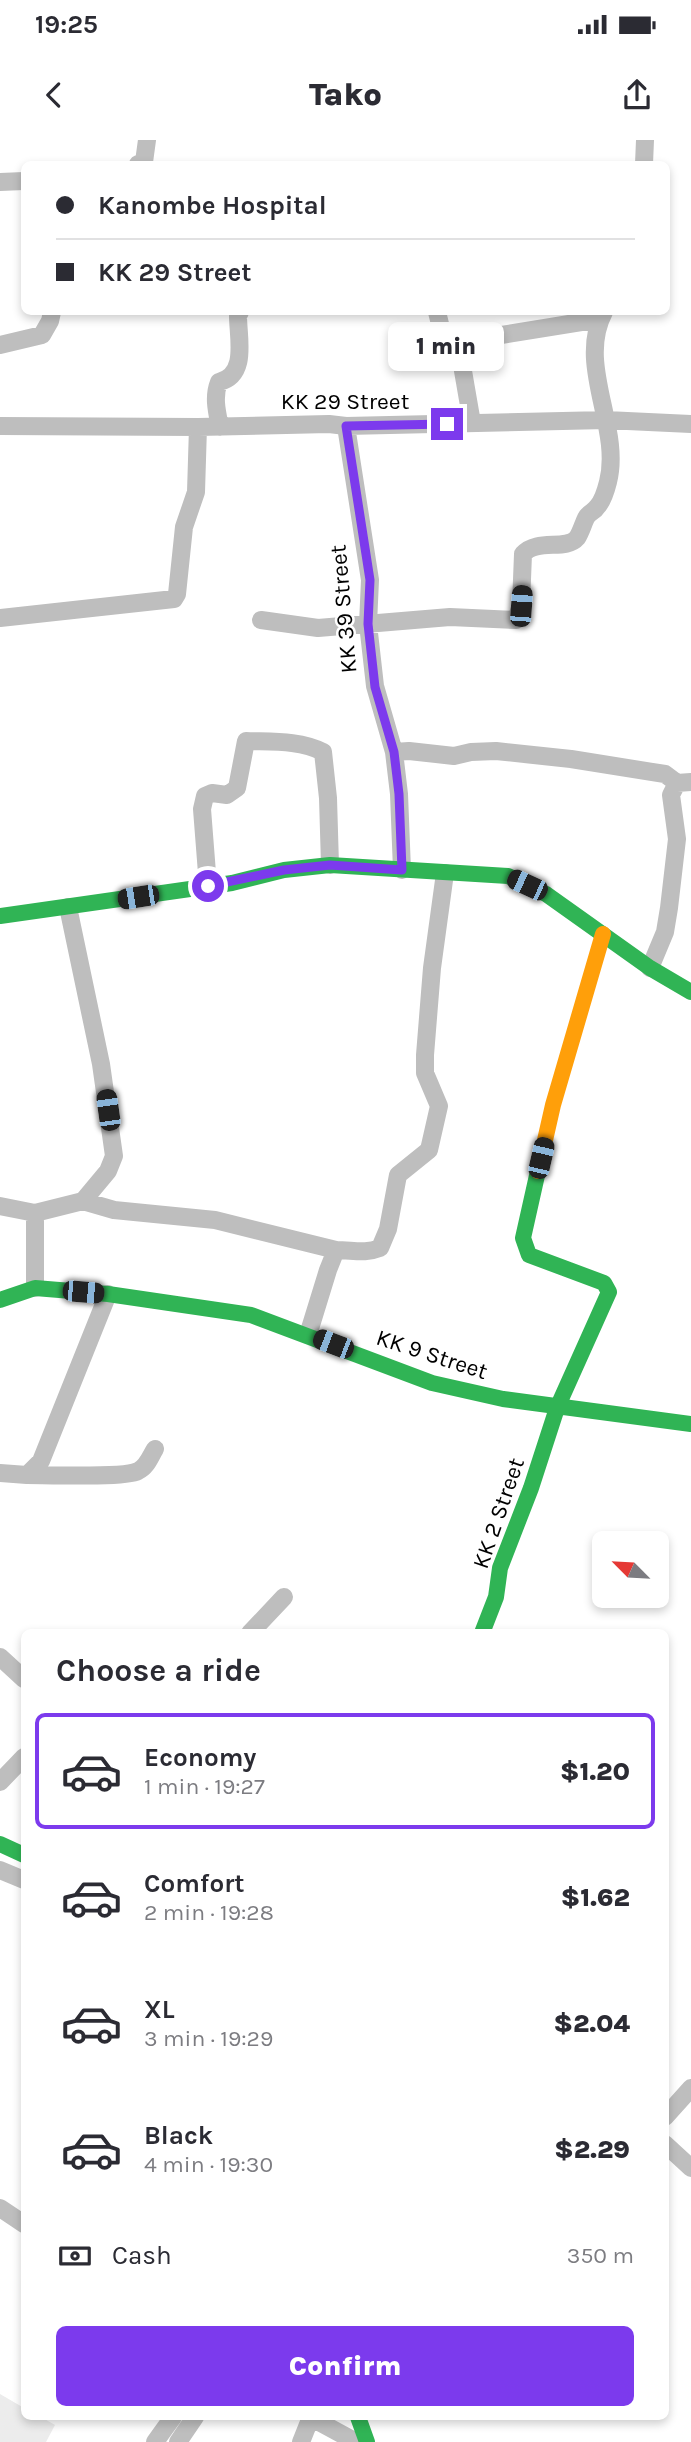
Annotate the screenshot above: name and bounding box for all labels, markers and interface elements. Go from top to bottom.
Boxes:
text: 19:25 [35,9,98,40]
icon: back [35,76,73,114]
text: Tako [309,76,382,113]
icon: share [618,76,656,114]
text: Kanombe Hospital [98,190,327,221]
text: KK 29 Street [98,257,252,288]
callout: 1 min [389,322,505,372]
text: 1 min [416,333,476,360]
street label: KK 29 Street [281,388,410,415]
route end [431,408,463,440]
street label: KK 39 Street [324,543,363,674]
car [510,584,533,628]
car [504,867,551,903]
route start [192,870,224,902]
car [116,883,161,911]
car [95,1088,122,1132]
car [527,1135,556,1181]
car [62,1280,105,1304]
street label: KK 9 Street [373,1324,491,1385]
car [310,1327,357,1361]
street label: KK 2 Street [467,1454,530,1572]
north arrow [592,1531,668,1608]
map controls [592,1531,669,1608]
text: Choose a ride [56,1652,261,1689]
icon: car [60,1740,123,1803]
text: Economy [144,1742,256,1773]
text: $1.20 [560,1756,630,1787]
text: 1 min · 19:27 [144,1773,265,1800]
icon: car [60,1866,123,1929]
text: Comfort [144,1868,245,1899]
text: $1.62 [561,1882,630,1913]
text: 2 min · 19:28 [144,1899,274,1926]
icon: car [60,1992,123,2055]
text: XL [144,1994,175,2025]
text: $2.04 [553,2008,630,2039]
text: 3 min · 19:29 [144,2025,273,2052]
icon: car [60,2118,123,2181]
text: Black [144,2120,213,2151]
text: $2.29 [554,2134,630,2165]
text: 4 min · 19:30 [144,2151,273,2178]
icon: cash [56,2237,94,2275]
text: Cash [112,2240,172,2271]
text: 350 m [567,2242,634,2269]
button: Confirm [56,2326,634,2406]

